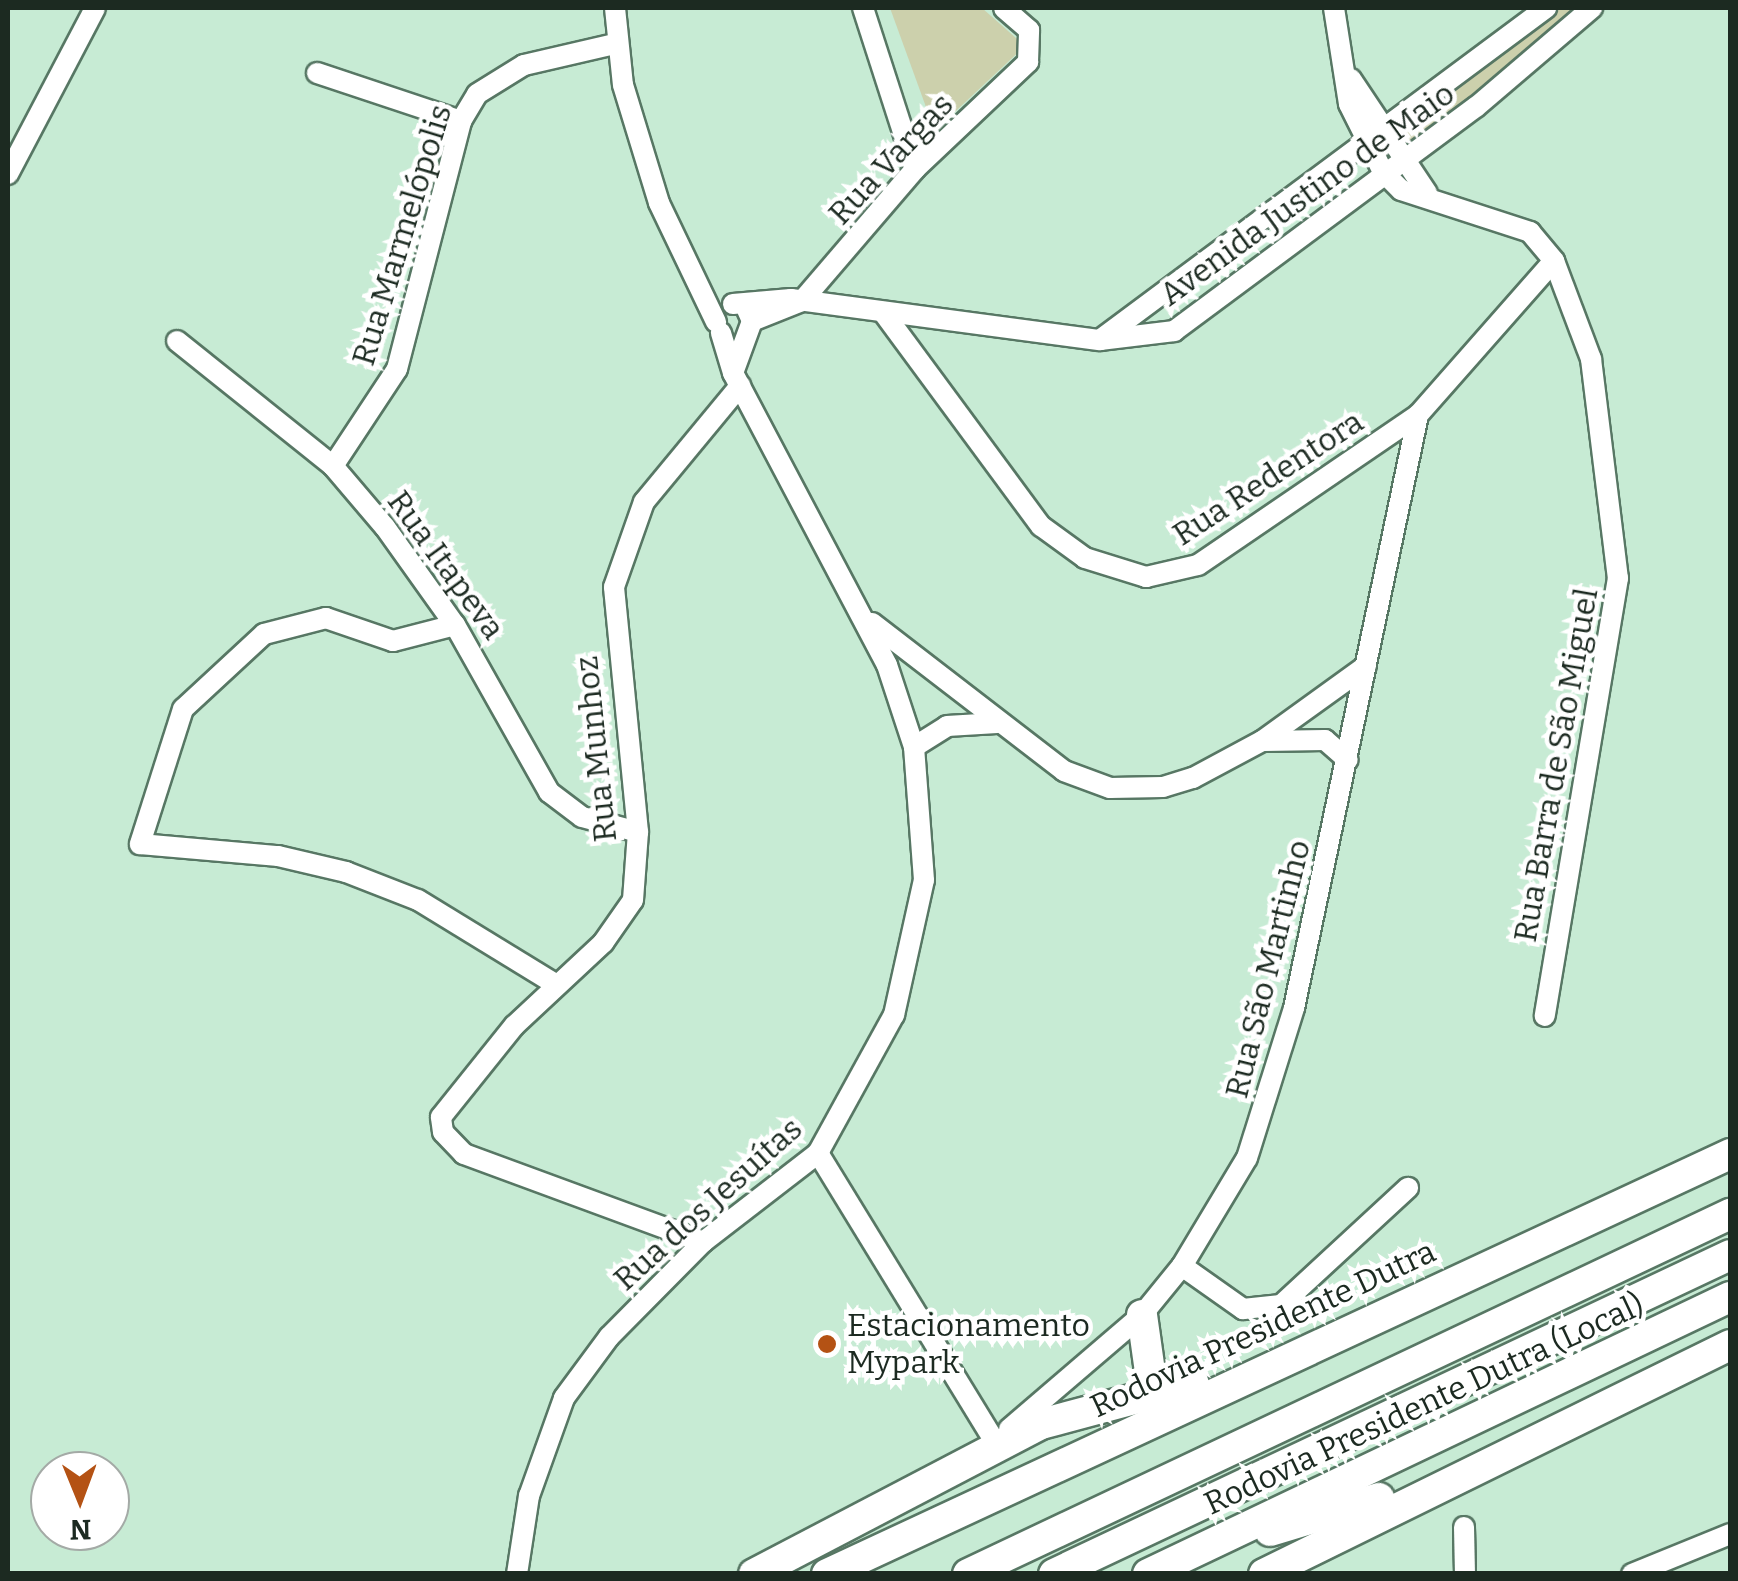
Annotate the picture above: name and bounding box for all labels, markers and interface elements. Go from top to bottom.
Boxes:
street label: Avenida Justino de Maio [1152,74,1462,314]
street label: Rua Vargas [821,86,961,232]
street label: Rua Marmelópolis [344,100,460,370]
street label: Rua Redentora [1166,402,1370,554]
street label: Rua Itapeva [379,483,513,647]
street label: Rua Barra de São Miguel [1506,585,1606,945]
street label: Rua Munhoz [567,654,625,844]
street label: Rua São Martinho [1217,836,1319,1102]
street label: Rua dos Jesuítas [606,1110,810,1298]
street label: Rodovia Presidente Dutra [1084,1232,1442,1426]
street label: Rodovia Presidente Dutra (Local) [1198,1285,1650,1523]
place label: Estacionamento Mypark [847,1307,1090,1382]
marker: Estacionamento Mypark [816,1333,838,1355]
north arrow [30,1451,130,1551]
text: N [69,1513,92,1546]

